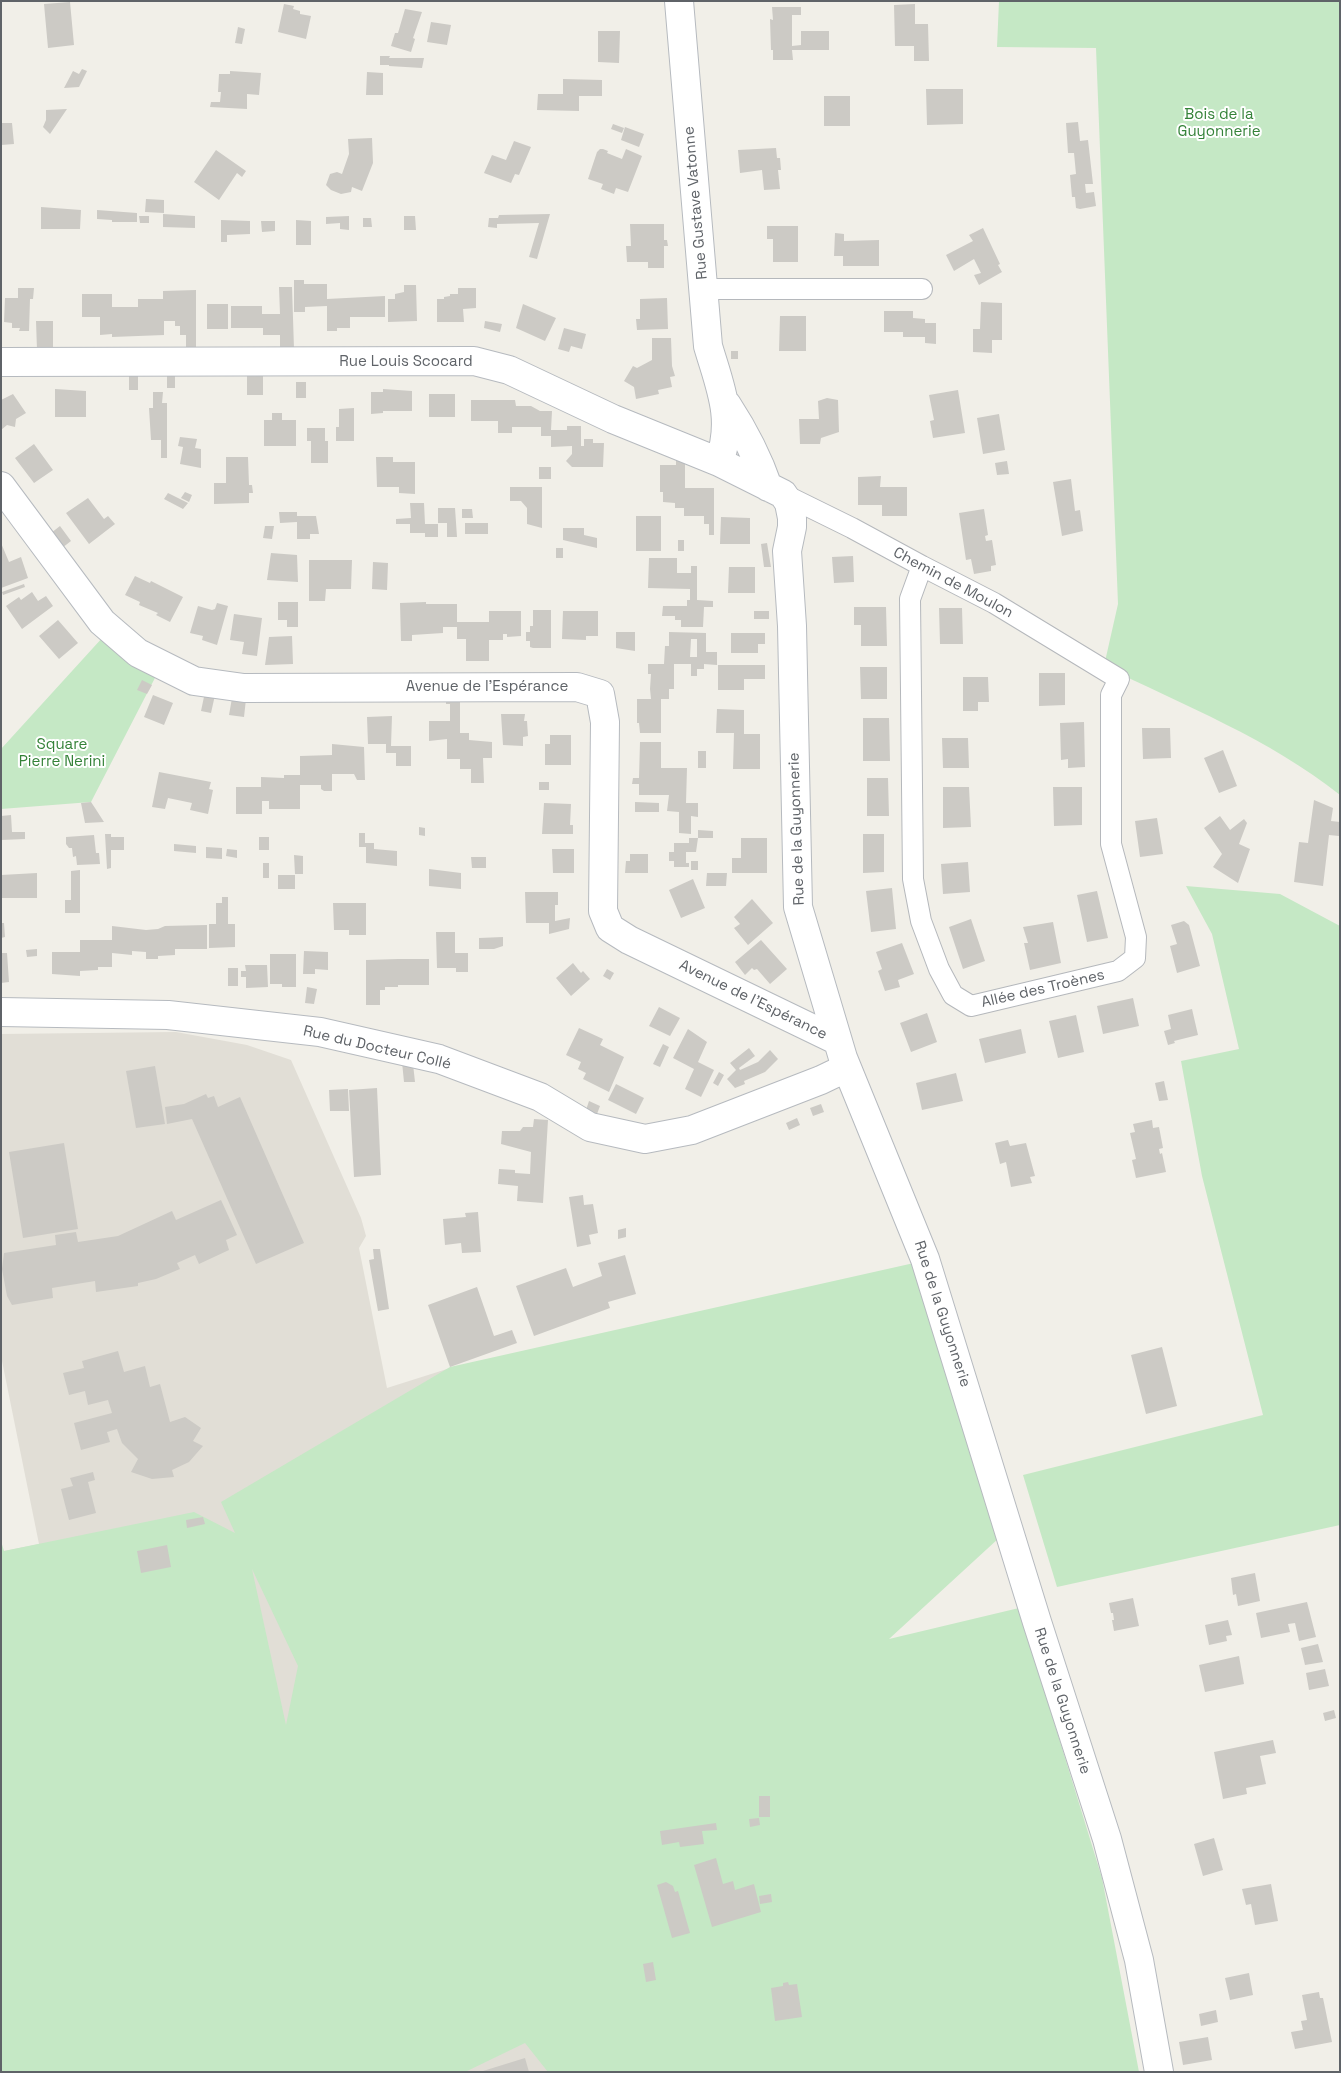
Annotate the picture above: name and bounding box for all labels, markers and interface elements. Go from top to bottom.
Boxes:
park label: Bois de la Guyonnerie [1177,106,1261,141]
street label: Rue Gustave Vatonne [680,126,712,280]
street label: Rue Louis Scocard [339,353,473,371]
street label: Chemin de Moulon [890,544,1016,622]
street label: Avenue de l'Espérance [406,678,568,696]
park label: Square Pierre Nerini [19,736,105,771]
street label: Rue de la Guyonnerie [785,752,809,906]
street label: Avenue de l'Espérance [676,956,830,1044]
street label: Allée des Troènes [980,966,1106,1012]
street label: Rue du Docteur Collé [301,1022,453,1074]
street label: Rue de la Guyonnerie [910,1238,974,1390]
street label: Rue de la Guyonnerie [1030,1625,1094,1777]

